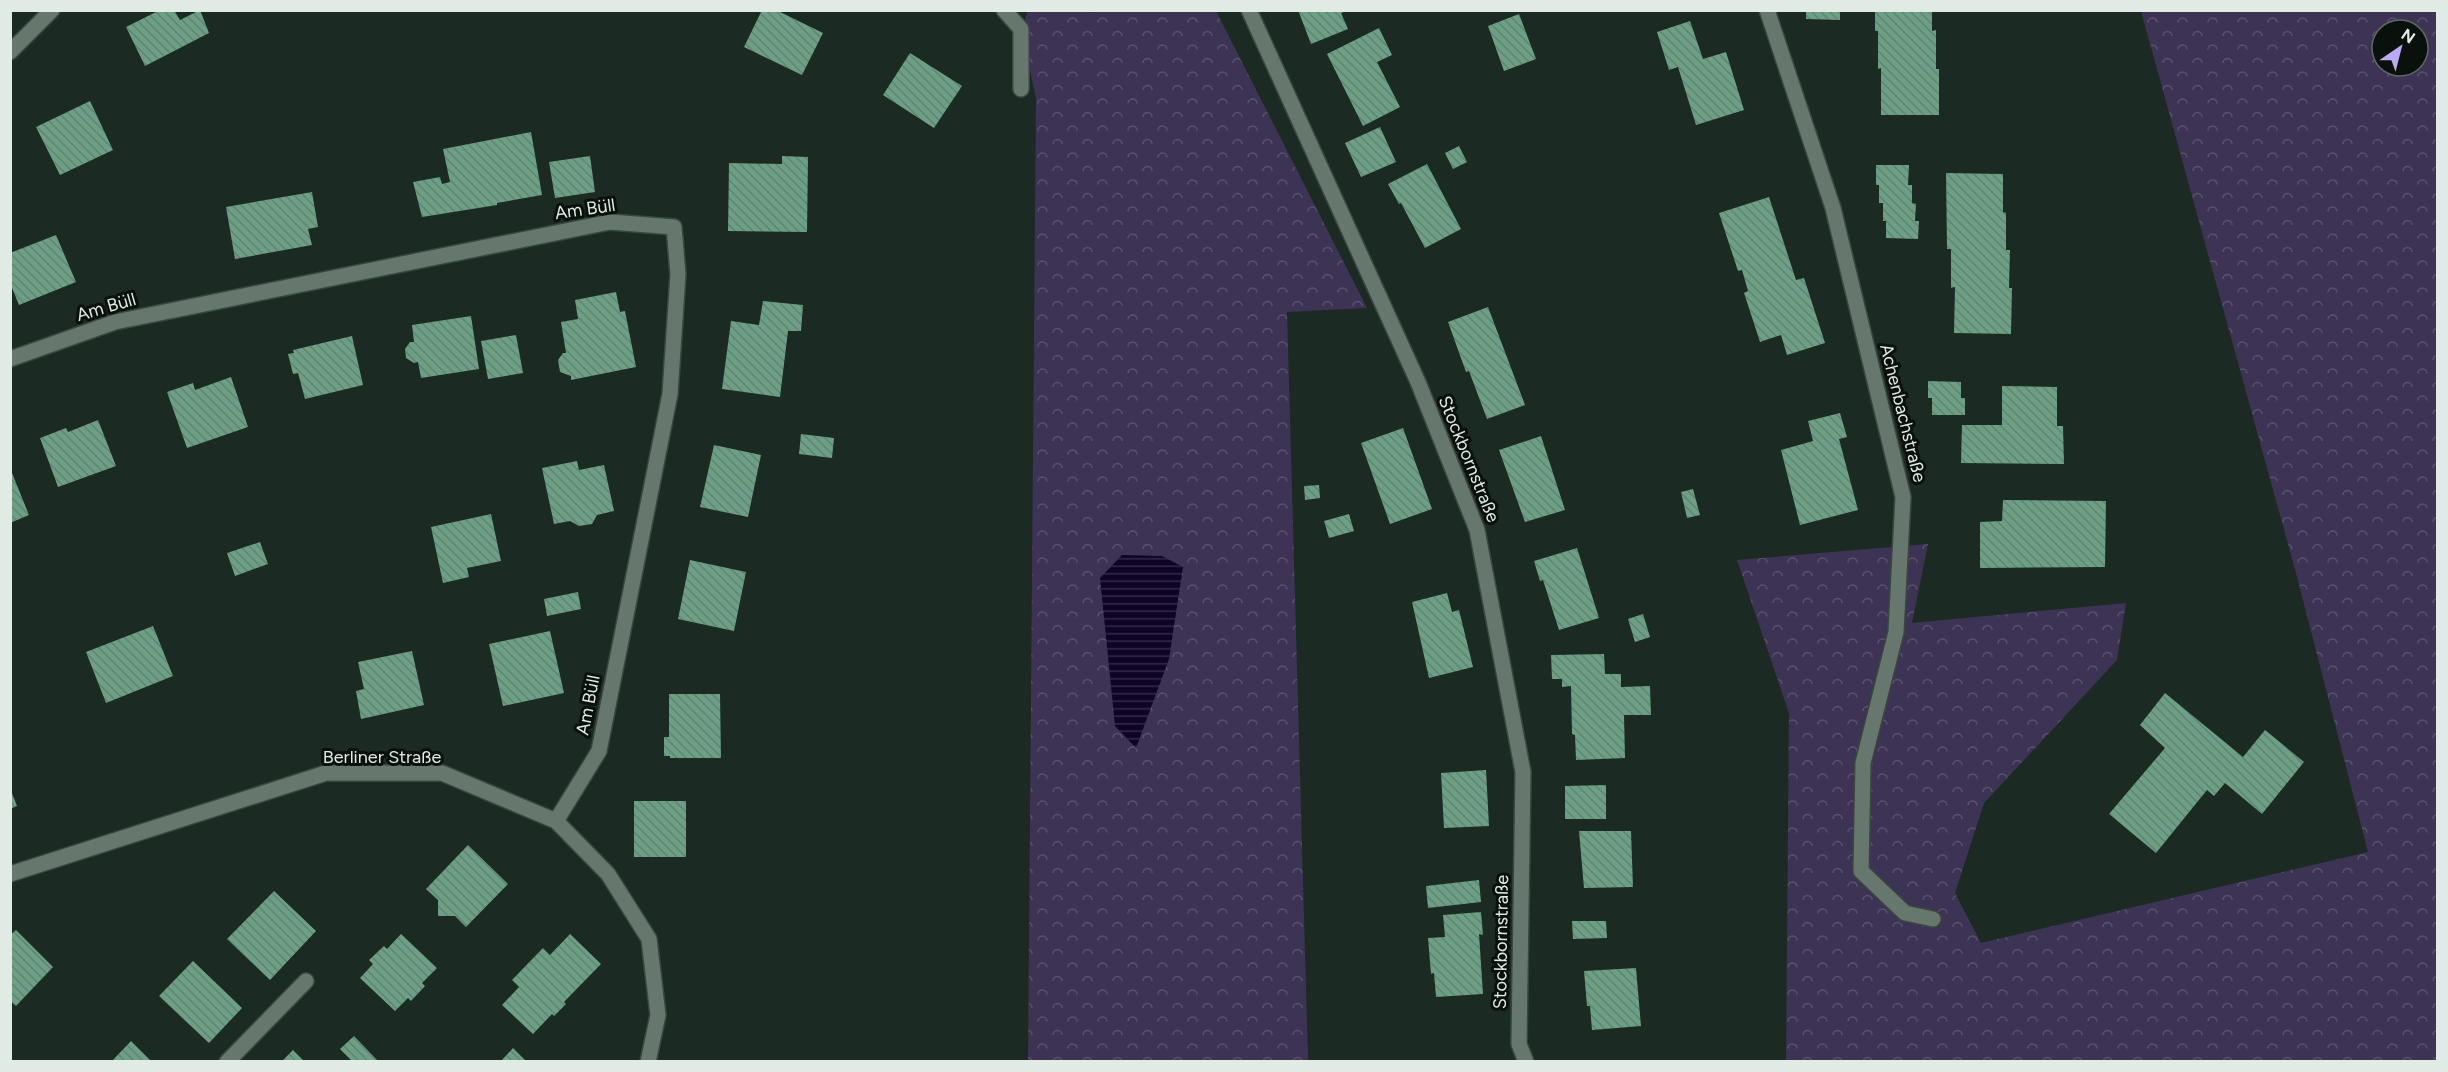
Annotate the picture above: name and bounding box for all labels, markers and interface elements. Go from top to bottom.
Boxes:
north arrow [2370,18,2430,78]
text: N [2398,25,2419,47]
street label: Am Büll [553,194,617,224]
street label: Am Büll [74,288,138,326]
street label: Achenbachstraße [1875,342,1931,485]
street label: Stockbornstraße [1434,393,1504,526]
street label: Am Büll [571,673,605,737]
street label: Berliner Straße [323,746,441,768]
street label: Stockbornstraße [1489,875,1513,1009]

